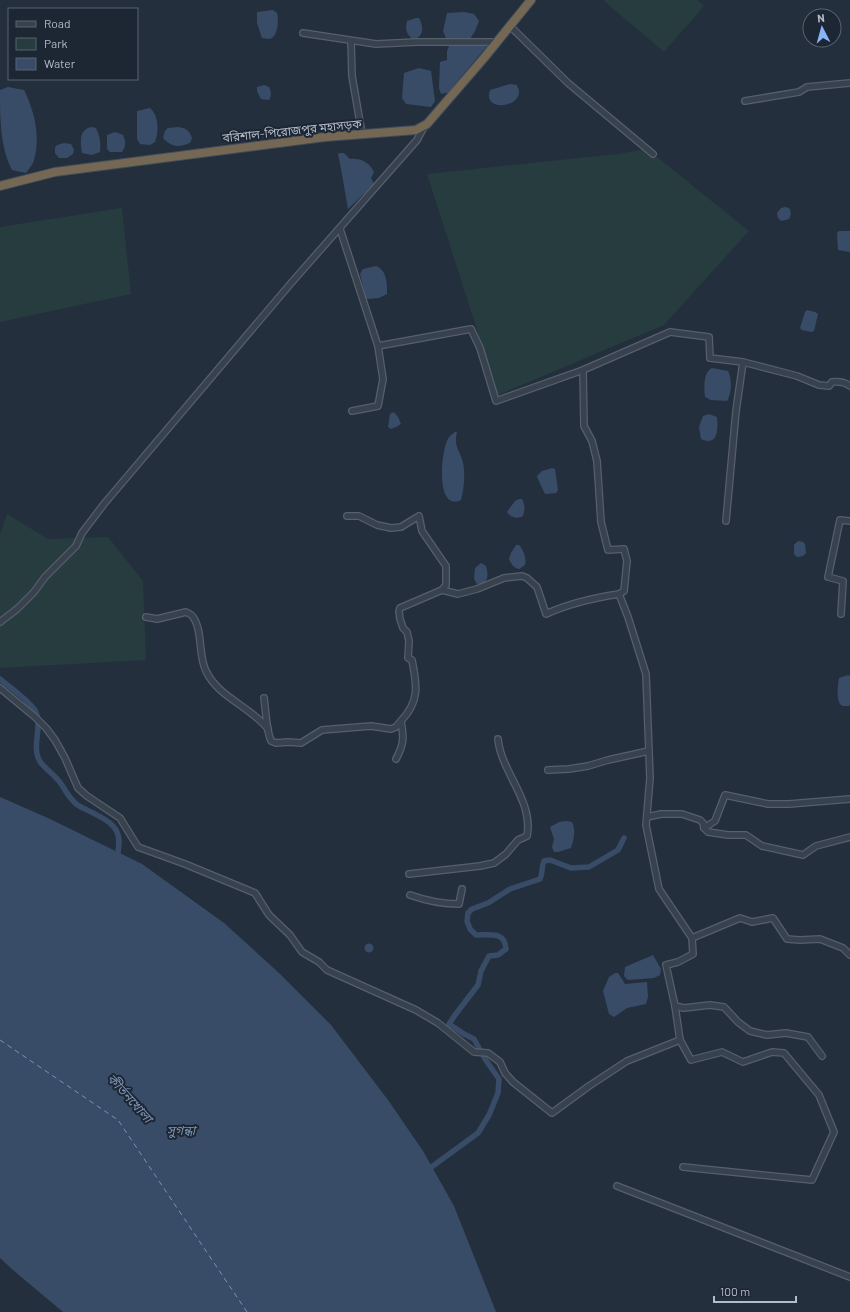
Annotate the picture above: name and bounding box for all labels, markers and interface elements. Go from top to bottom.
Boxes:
legend [8,8,138,80]
north arrow [802,8,842,48]
text: N [817,11,825,24]
text: Road [44,16,71,30]
text: Park [44,36,68,50]
text: Water [44,56,76,70]
street label: বরিশাল-পিরোজপুর মহাসড়ক [221,116,363,146]
water label: কীর্তনখোলা [104,1070,158,1128]
water label: সুগন্ধা [167,1122,198,1138]
scale bar [714,1278,796,1304]
text: 100 m [720,1284,750,1298]

